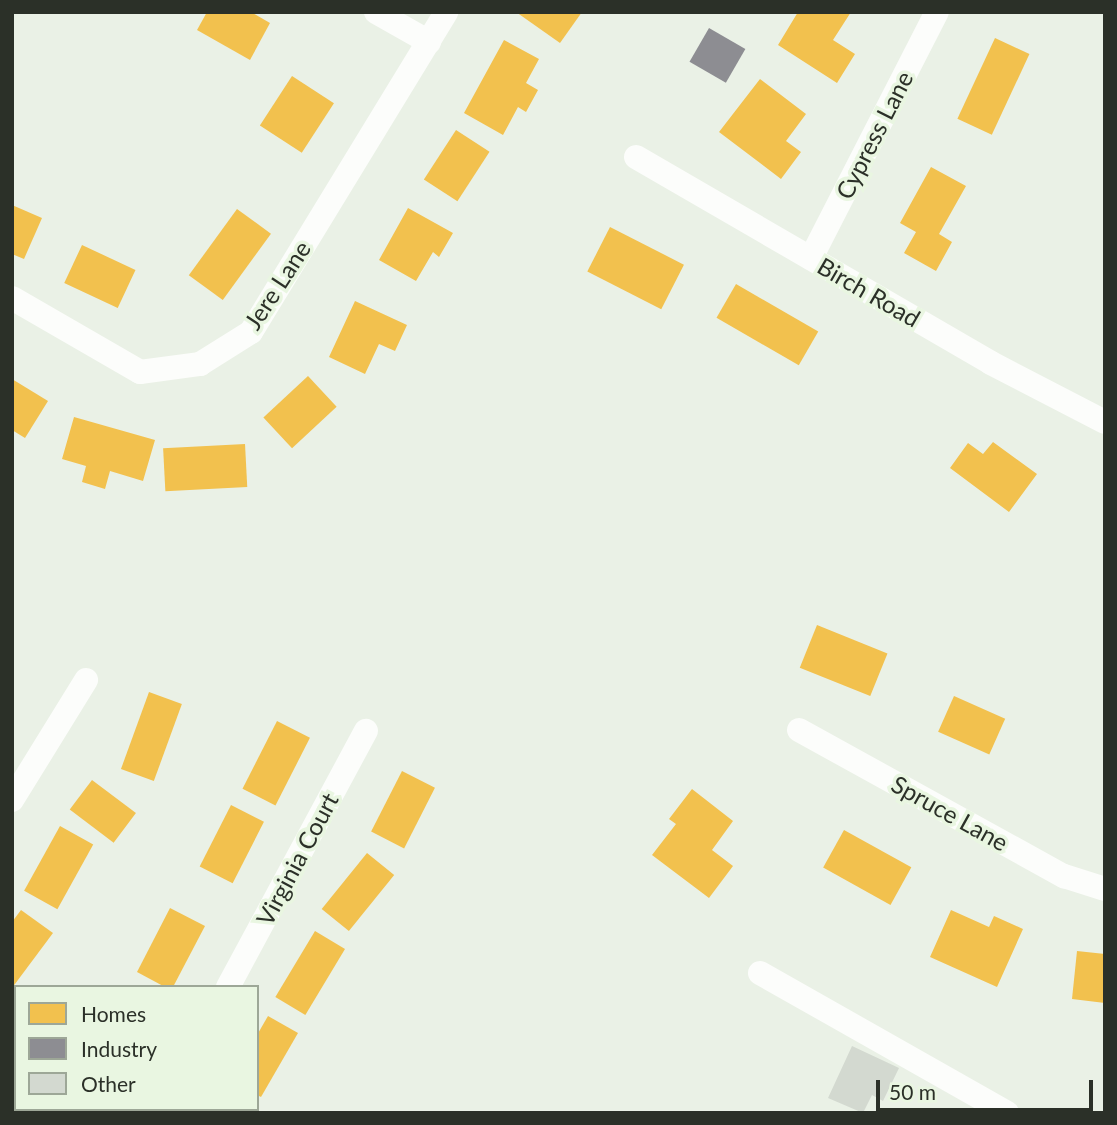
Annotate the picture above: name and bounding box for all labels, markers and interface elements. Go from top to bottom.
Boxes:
street label: Cypress Lane [829,66,919,204]
street label: Jere Lane [238,235,316,335]
street label: Birch Road [813,251,925,333]
street label: Spruce Lane [887,769,1013,857]
street label: Virginia Court [250,788,344,930]
legend [14,985,259,1111]
text: Homes [81,1001,146,1026]
text: Industry [81,1036,157,1061]
scale bar [879,1066,1096,1110]
text: Other [81,1071,136,1096]
text: 50 m [889,1079,936,1104]

